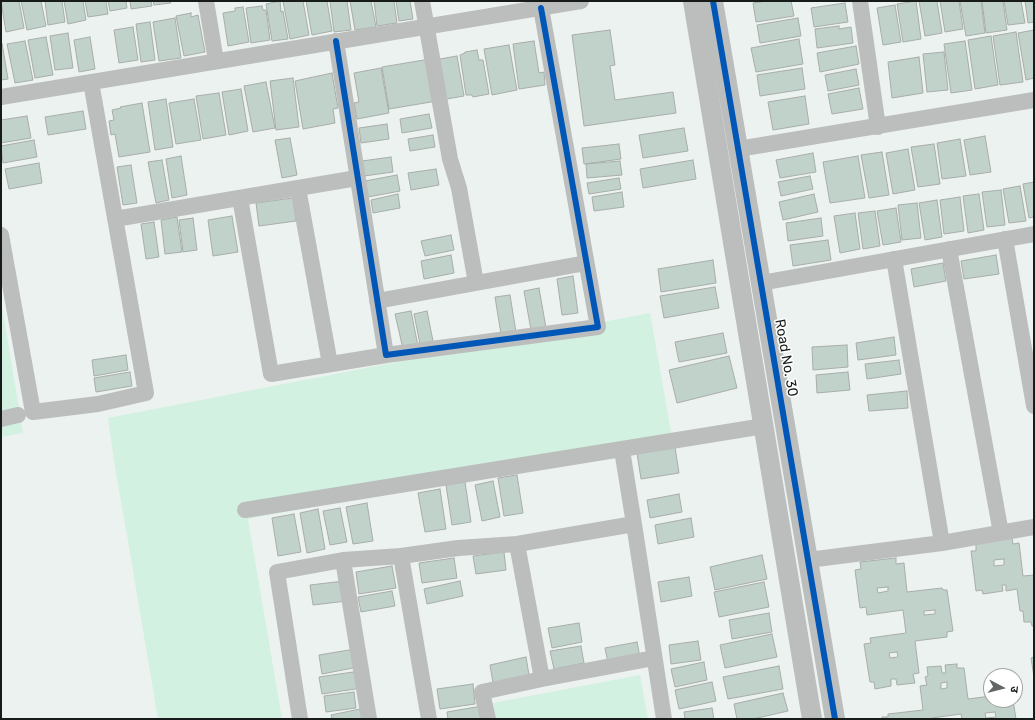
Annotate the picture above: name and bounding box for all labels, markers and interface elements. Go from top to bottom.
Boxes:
street label: Road No. 30 [771,318,801,398]
north arrow [983,668,1023,708]
text: उ [1008,685,1021,693]

